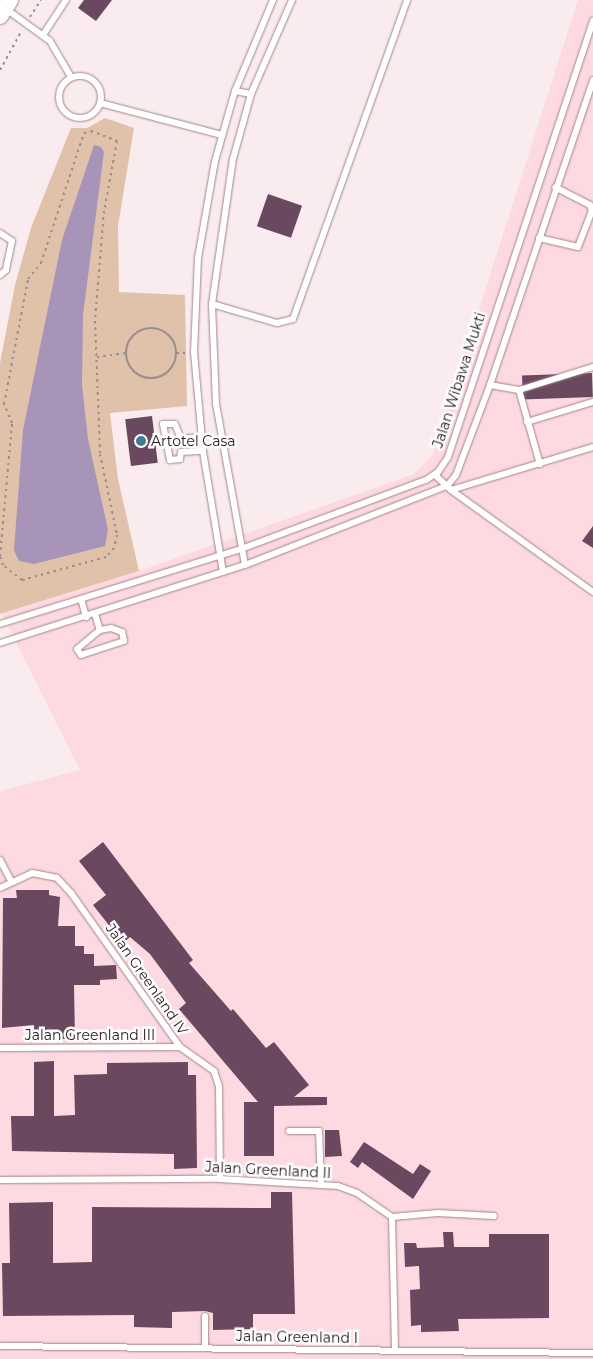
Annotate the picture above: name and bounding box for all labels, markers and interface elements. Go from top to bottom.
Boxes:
street label: Jalan Wibawa Mukti [429,310,489,450]
place label: Artotel Casa [151,433,236,449]
marker: Artotel Casa [135,435,147,447]
street label: Jalan Greenland IV [102,920,192,1038]
street label: Jalan Greenland III [25,1027,155,1043]
street label: Jalan Greenland II [205,1158,331,1182]
street label: Jalan Greenland I [236,1328,358,1346]

